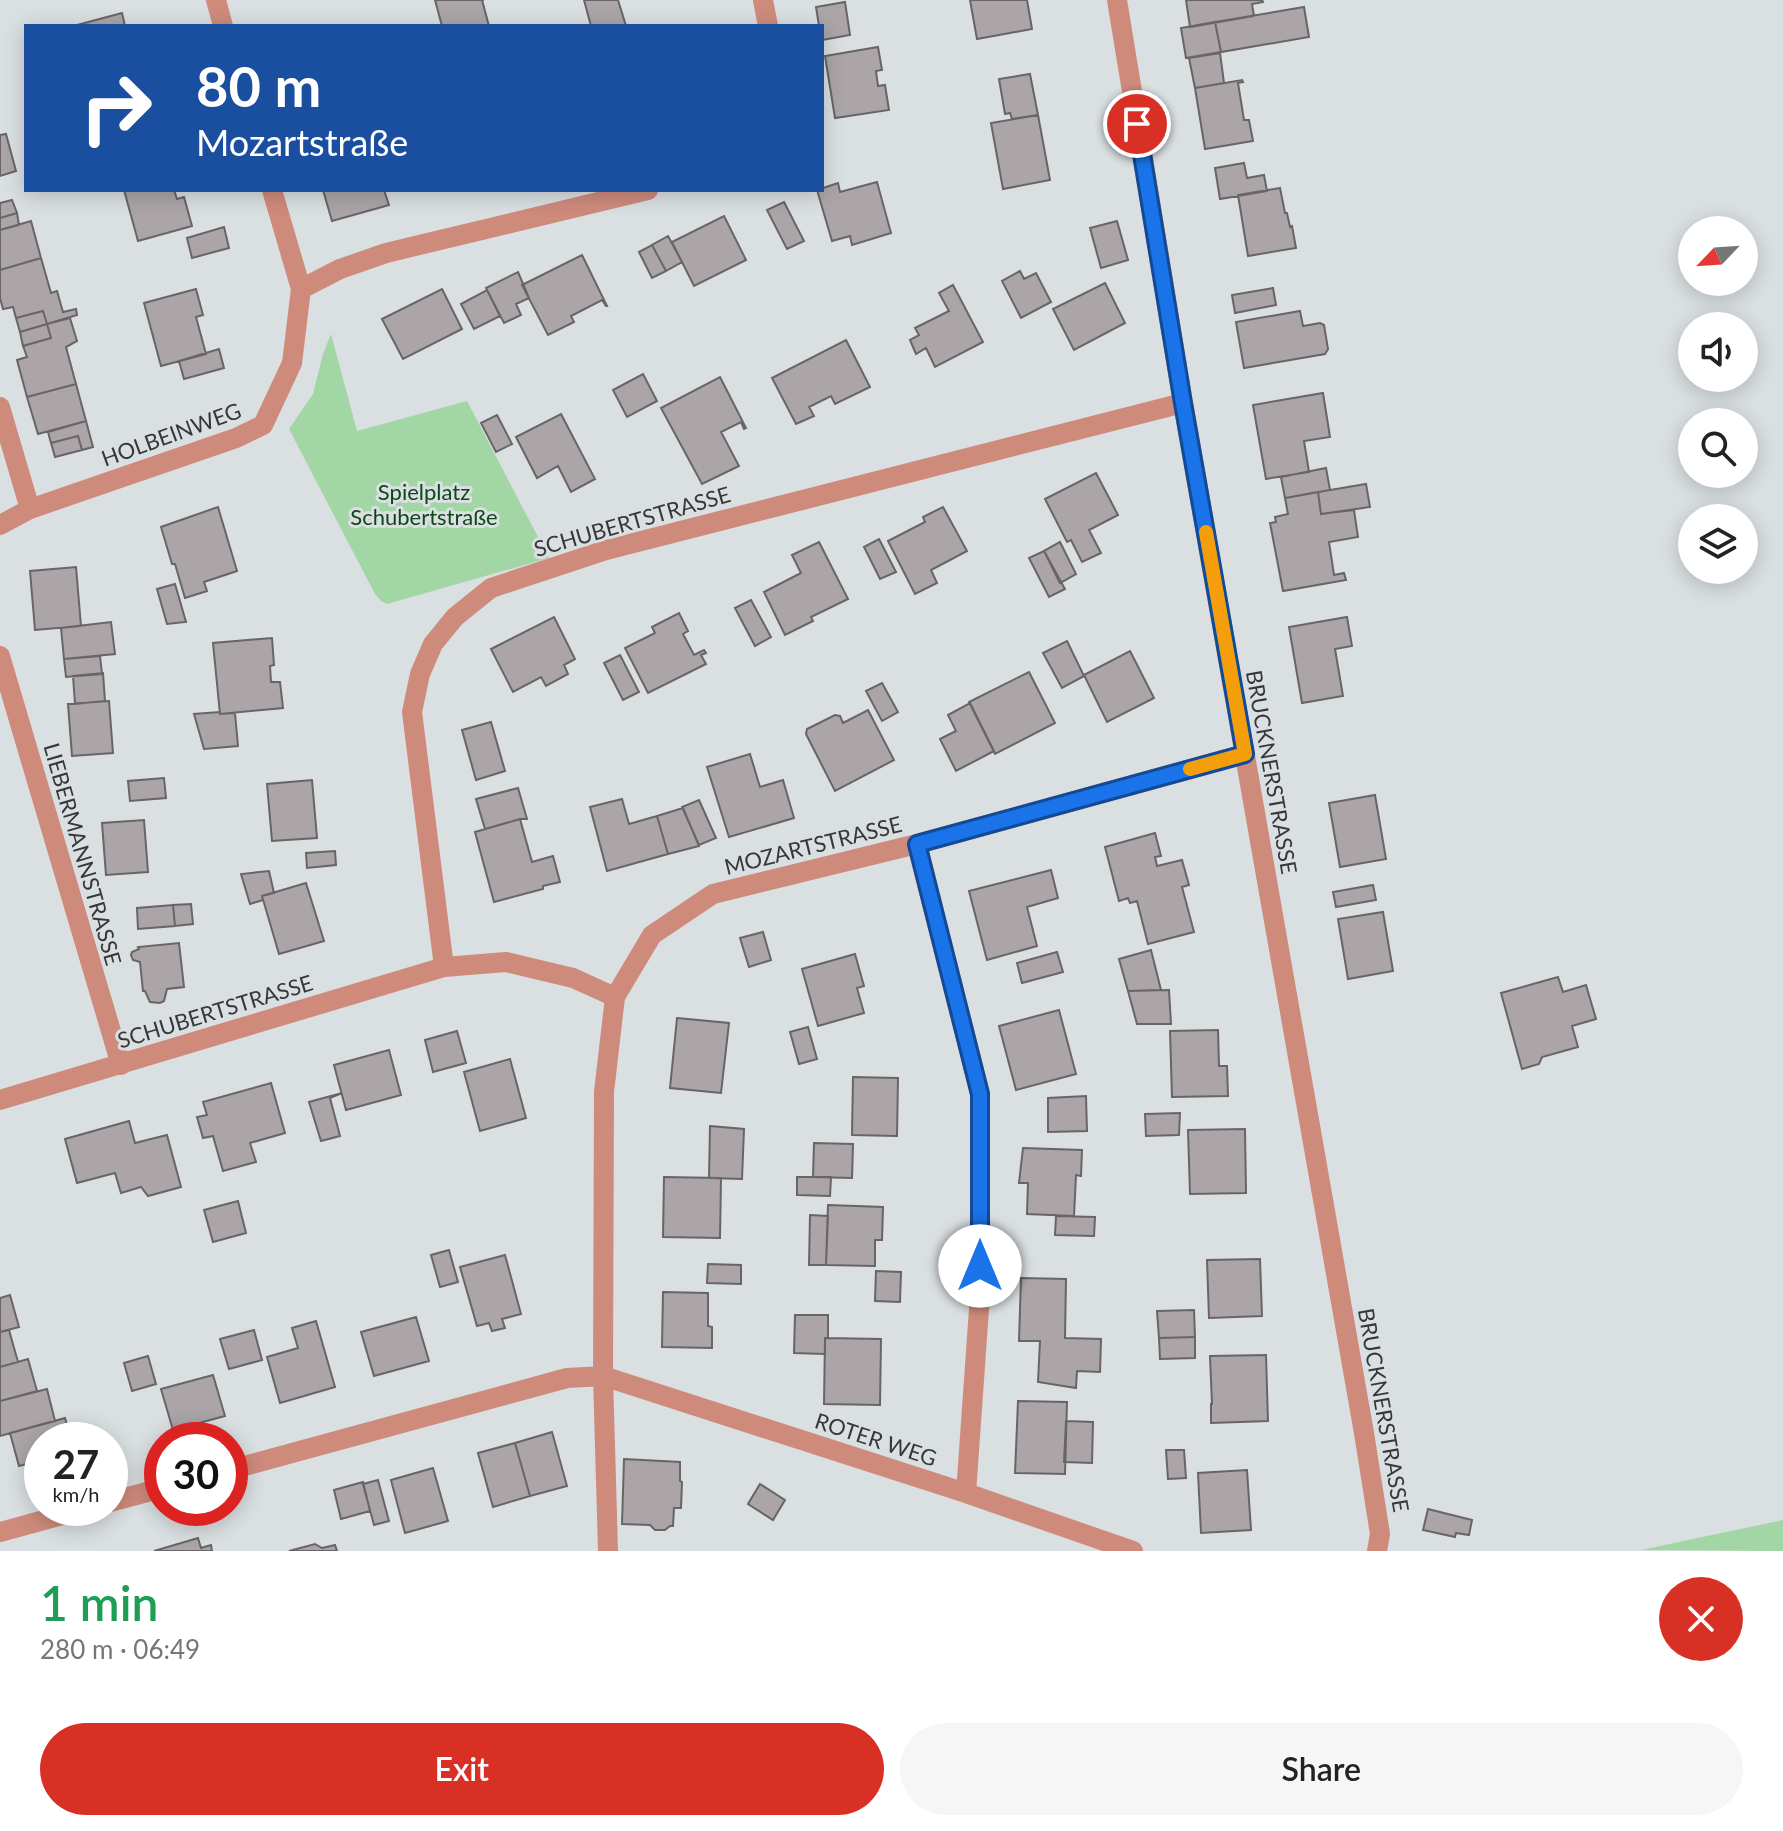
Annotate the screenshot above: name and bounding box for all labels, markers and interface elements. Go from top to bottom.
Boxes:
text: 80 m [196,52,321,119]
icon: right [64,56,168,160]
pin [1103,90,1171,158]
icon: arrive [1115,102,1159,146]
text: Mozartstraße [196,120,408,164]
north arrow [1678,216,1758,296]
map controls [1678,216,1758,584]
button: sound [1678,312,1758,392]
street label: HOLBEINWEG [97,396,245,472]
button: search [1678,408,1758,488]
park label: Spielplatz Schubertstraße [350,478,498,530]
street label: SCHUBERTSTRASSE [531,480,733,562]
button: layers [1678,504,1758,584]
street label: BRUCKNERSTRASSE [1241,668,1303,876]
street label: LIEBERMANNSTRASSE [38,740,128,968]
street label: MOZARTSTRASSE [721,810,905,880]
street label: SCHUBERTSTRASSE [114,968,316,1054]
position arrow [938,1224,1022,1308]
street label: BRUCKNERSTRASSE [1353,1306,1415,1514]
street label: ROTER WEG [812,1407,940,1471]
speed limit sign: 30 [144,1422,248,1526]
text: 27 [53,1440,99,1488]
text: km/h [53,1482,99,1506]
text: 1 min [40,1574,158,1631]
button: close [1659,1577,1743,1661]
text: 280 m · 06:49 [40,1633,200,1665]
button: Exit [40,1723,884,1815]
button: Share [900,1723,1743,1815]

